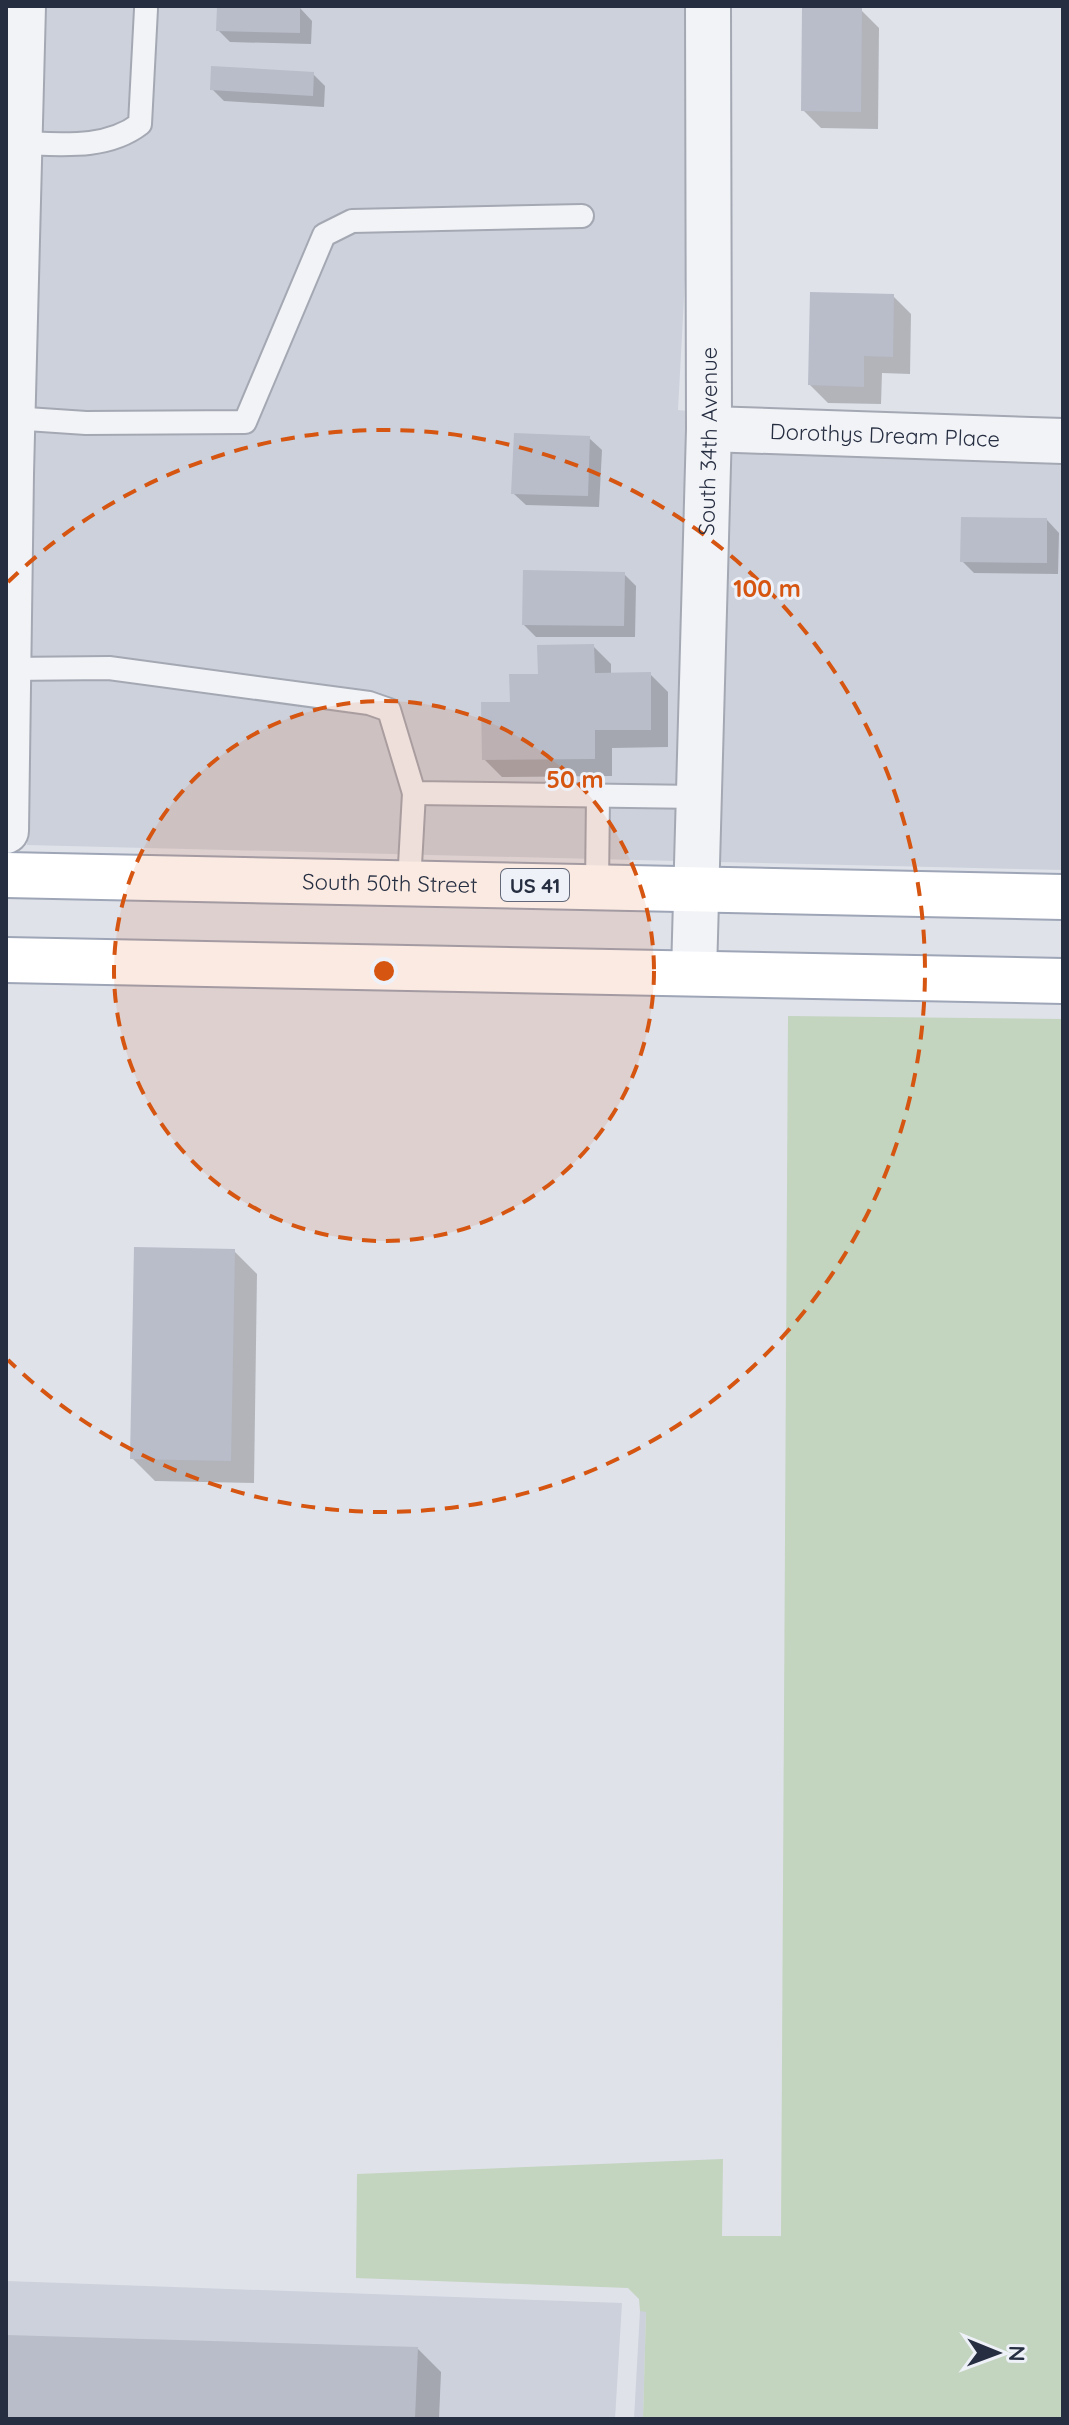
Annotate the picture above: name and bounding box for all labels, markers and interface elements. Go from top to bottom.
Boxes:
street label: South 34th Avenue [692,347,723,536]
street label: Dorothys Dream Place [769,417,1000,453]
text: 100 m [733,573,801,603]
text: 50 m [546,764,604,794]
street label: South 50th Street [302,867,478,899]
road number: US 41 [501,869,569,901]
centre of rings [370,957,398,985]
north arrow [957,2313,1037,2393]
text: N [1003,2345,1031,2362]

